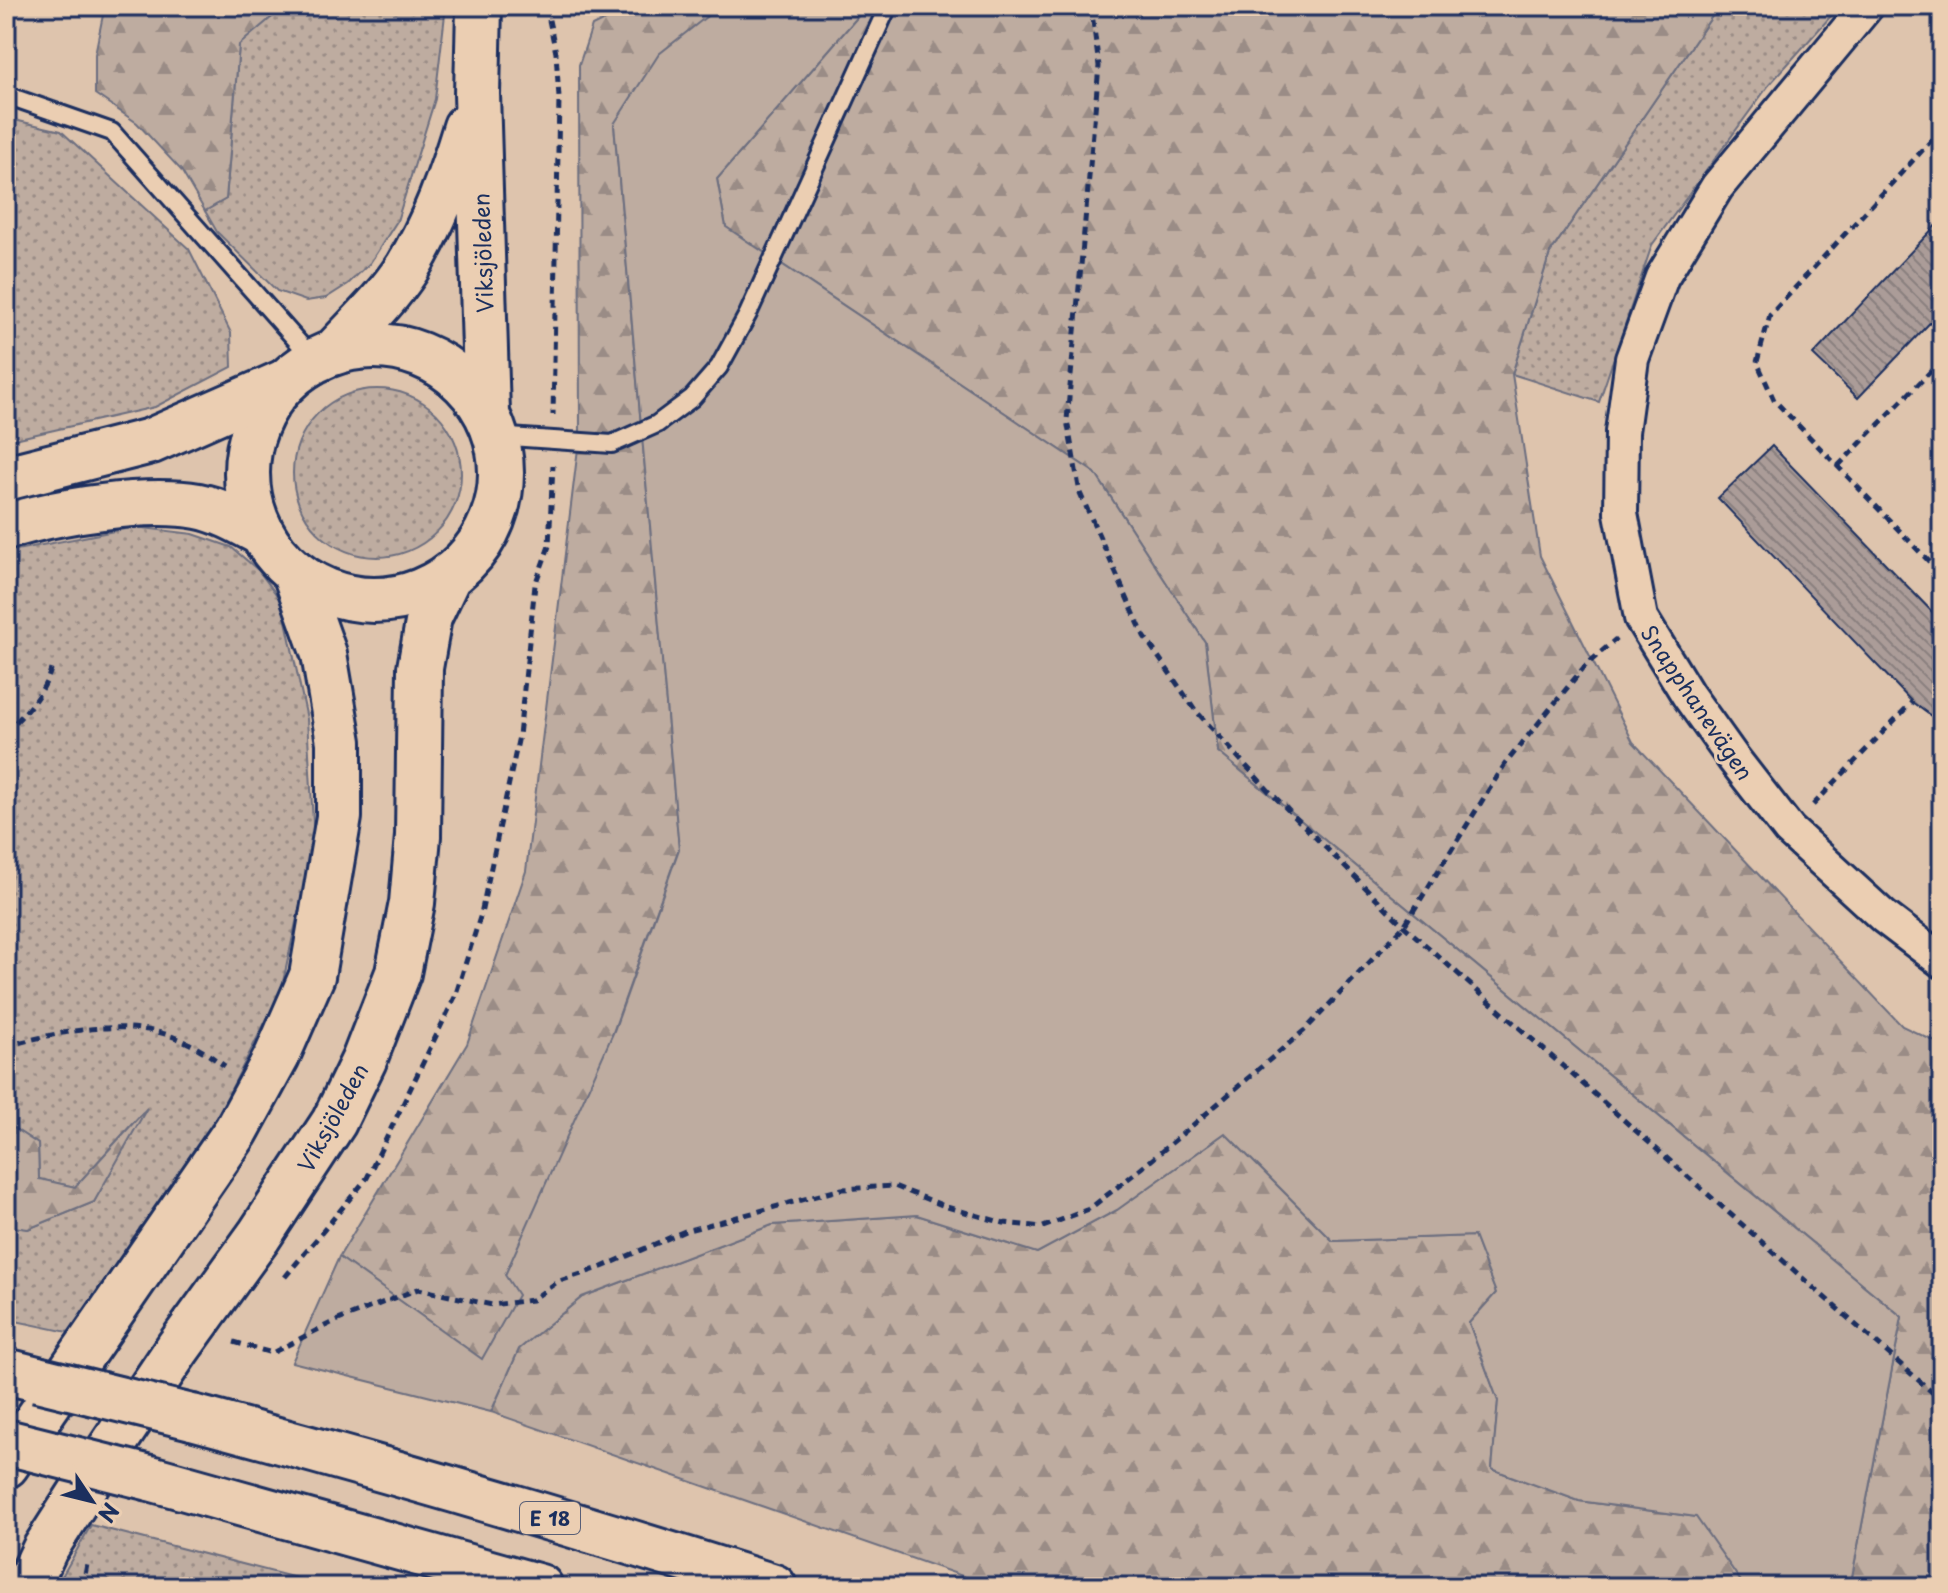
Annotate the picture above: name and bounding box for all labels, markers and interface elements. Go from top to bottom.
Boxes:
street label: Viksjöleden [463,193,501,313]
street label: Snapphanevägen [1634,618,1762,786]
street label: Viksjöleden [289,1057,375,1177]
north arrow [52,1461,132,1541]
text: N [91,1497,128,1530]
road number: E 18 [520,1502,580,1534]

